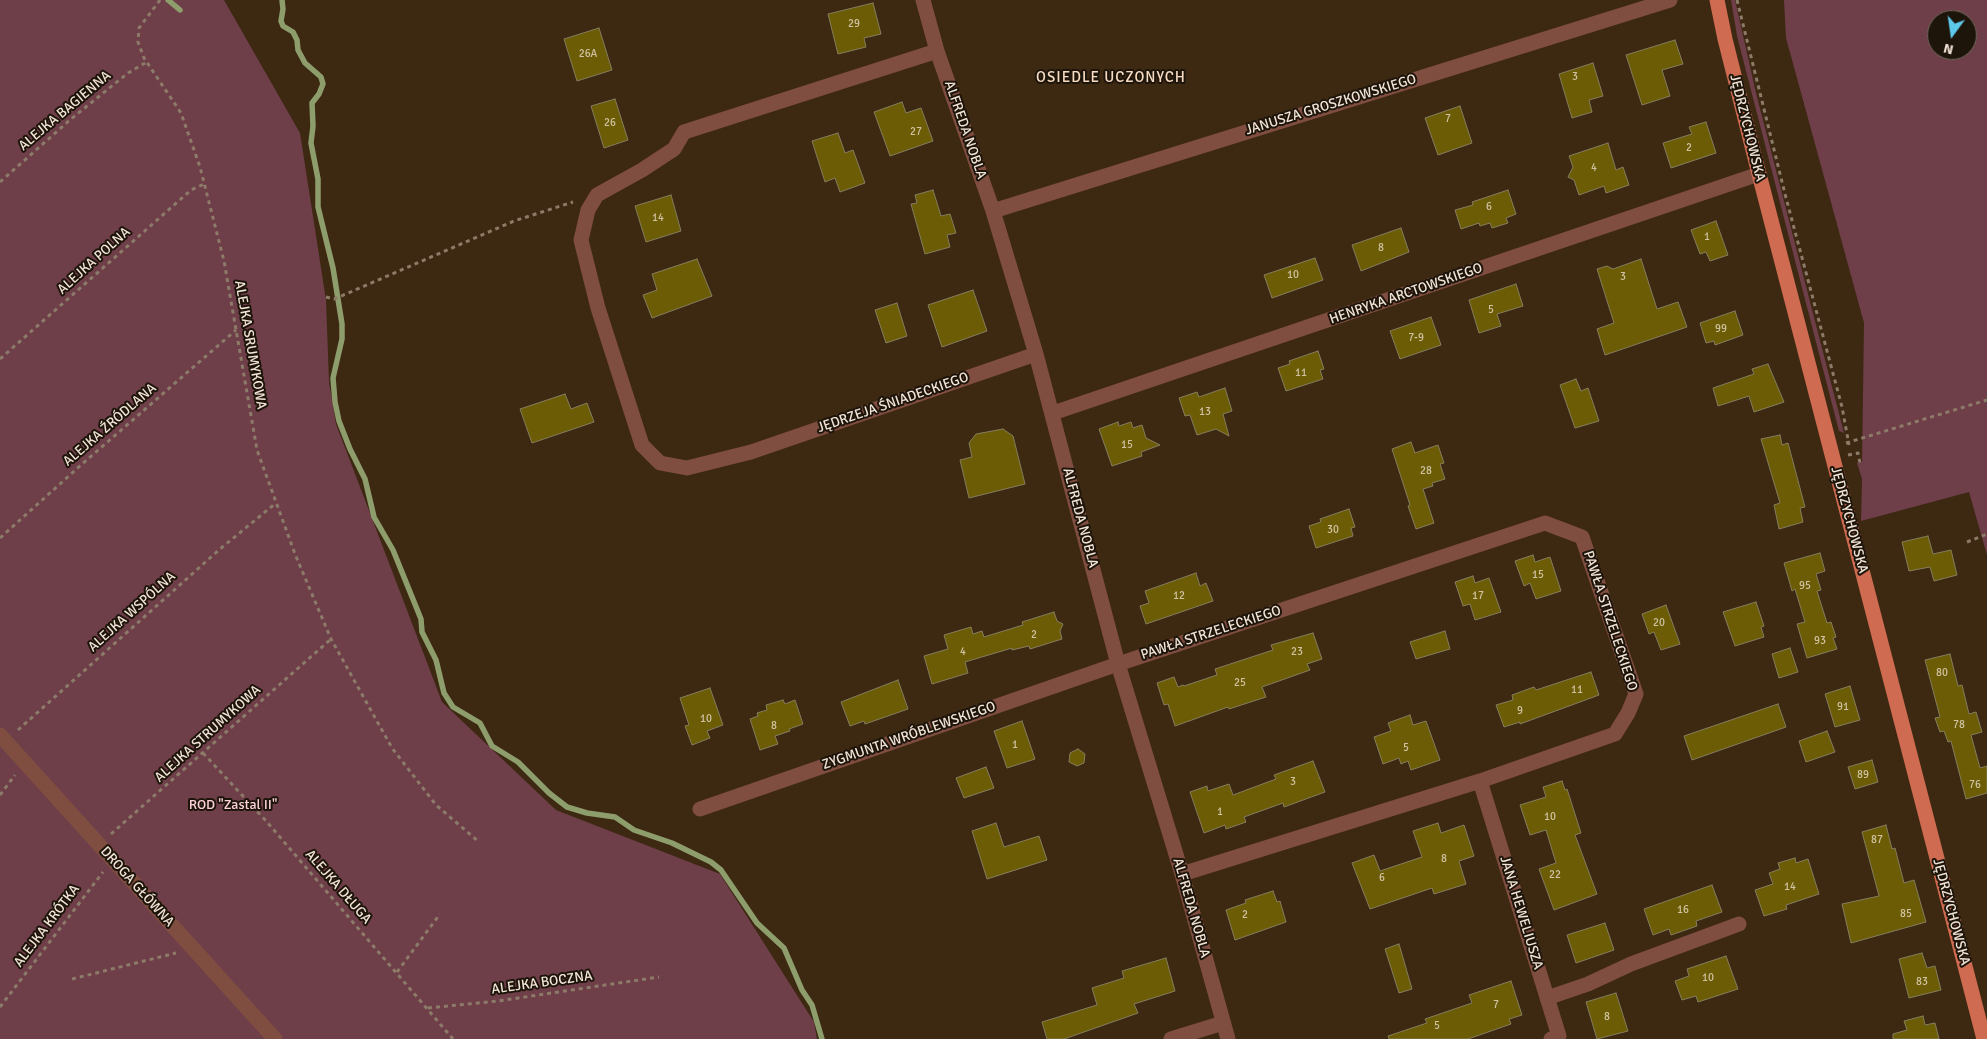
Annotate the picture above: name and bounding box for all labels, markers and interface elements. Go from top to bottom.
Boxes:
north arrow [1927,10,1977,60]
house number: 29 [848,17,860,31]
text: N [1942,40,1955,58]
house number: 26A [579,47,597,61]
street label: ALEJKA BAGIENNA [15,67,115,155]
district label: OSIEDLE UCZONYCH [1034,69,1188,87]
house number: 3 [1572,70,1578,84]
street label: JANUSZA GROSZKOWSKIEGO [1244,71,1418,139]
street label: JĘDRZYCHOWSKA [1726,73,1768,183]
street label: ALFREDA NOBLA [940,79,990,181]
house number: 7 [1445,112,1451,126]
house number: 26 [604,116,616,130]
house number: 27 [910,125,922,139]
house number: 2 [1686,141,1692,155]
house number: 4 [1591,161,1597,175]
house number: 6 [1486,200,1492,214]
house number: 14 [652,211,664,225]
street label: ALEJKA POLNA [54,224,134,298]
house number: 1 [1704,230,1710,244]
house number: 8 [1378,241,1384,255]
street label: HENRYKA ARCTOWSKIEGO [1327,260,1485,328]
house number: 10 [1287,268,1299,282]
house number: 3 [1620,270,1626,284]
street label: ALEJKA SRUMYKOWA [230,279,270,411]
house number: 5 [1488,303,1494,317]
house number: 99 [1715,322,1727,336]
house number: 7-9 [1408,331,1424,345]
house number: 11 [1295,366,1307,380]
street label: JĘDRZEJA ŚNIADECKIEGO [815,369,971,437]
street label: ALEJKA ŹRÓDLANA [60,380,160,470]
house number: 13 [1199,405,1211,419]
house number: 15 [1121,438,1133,452]
house number: 28 [1420,464,1432,478]
street label: JĘDRZYCHOWSKA [1827,465,1871,575]
street label: ALFREDA NOBLA [1059,466,1101,570]
house number: 30 [1327,523,1339,537]
street label: PAWŁA STRZELECKIEGO [1579,549,1641,693]
street label: ALEJKA WSPÓLNA [85,568,179,656]
house number: 15 [1532,568,1544,582]
house number: 95 [1799,579,1811,593]
house number: 12 [1173,589,1185,603]
house number: 17 [1472,589,1484,603]
street label: PAWŁA STRZELECKIEGO [1139,602,1283,664]
house number: 20 [1653,616,1665,630]
house number: 2 [1031,628,1037,642]
house number: 93 [1814,634,1826,648]
house number: 4 [960,645,966,659]
house number: 23 [1291,645,1303,659]
house number: 80 [1936,666,1948,680]
house number: 25 [1234,676,1246,690]
street label: ALEJKA STRUMYKOWA [151,682,265,786]
house number: 11 [1571,683,1583,697]
street label: ZYGMUNTA WRÓBLEWSKIEGO [820,698,998,774]
house number: 91 [1837,700,1849,714]
house number: 9 [1517,704,1523,718]
house number: 10 [700,712,712,726]
house number: 78 [1953,718,1965,732]
house number: 8 [771,719,777,733]
house number: 1 [1012,738,1018,752]
house number: 5 [1403,741,1409,755]
house number: 89 [1857,768,1869,782]
house number: 3 [1290,775,1296,789]
house number: 76 [1969,778,1981,792]
park label: ROD "Zastal II" [189,797,277,813]
house number: 1 [1217,805,1223,819]
house number: 10 [1544,810,1556,824]
house number: 87 [1871,833,1883,847]
street label: DROGA GŁÓWNA [97,843,177,931]
street label: ALEJKA DŁUGA [301,846,375,928]
house number: 8 [1441,852,1447,866]
street label: JANA HEWELIUSZA [1496,854,1546,972]
street label: ALFREDA NOBLA [1169,856,1213,960]
street label: JĘDRZYCHOWSKA [1929,857,1973,967]
house number: 22 [1549,868,1561,882]
house number: 6 [1379,871,1385,885]
house number: 14 [1784,880,1796,894]
street label: ALEJKA KRÓTKA [10,881,84,971]
house number: 16 [1677,903,1689,917]
house number: 85 [1900,907,1912,921]
house number: 2 [1242,908,1248,922]
street label: ALEJKA BOCZNA [490,968,594,998]
house number: 10 [1702,971,1714,985]
house number: 83 [1916,975,1928,989]
house number: 7 [1493,998,1499,1012]
house number: 8 [1604,1010,1610,1024]
house number: 5 [1434,1019,1440,1033]

